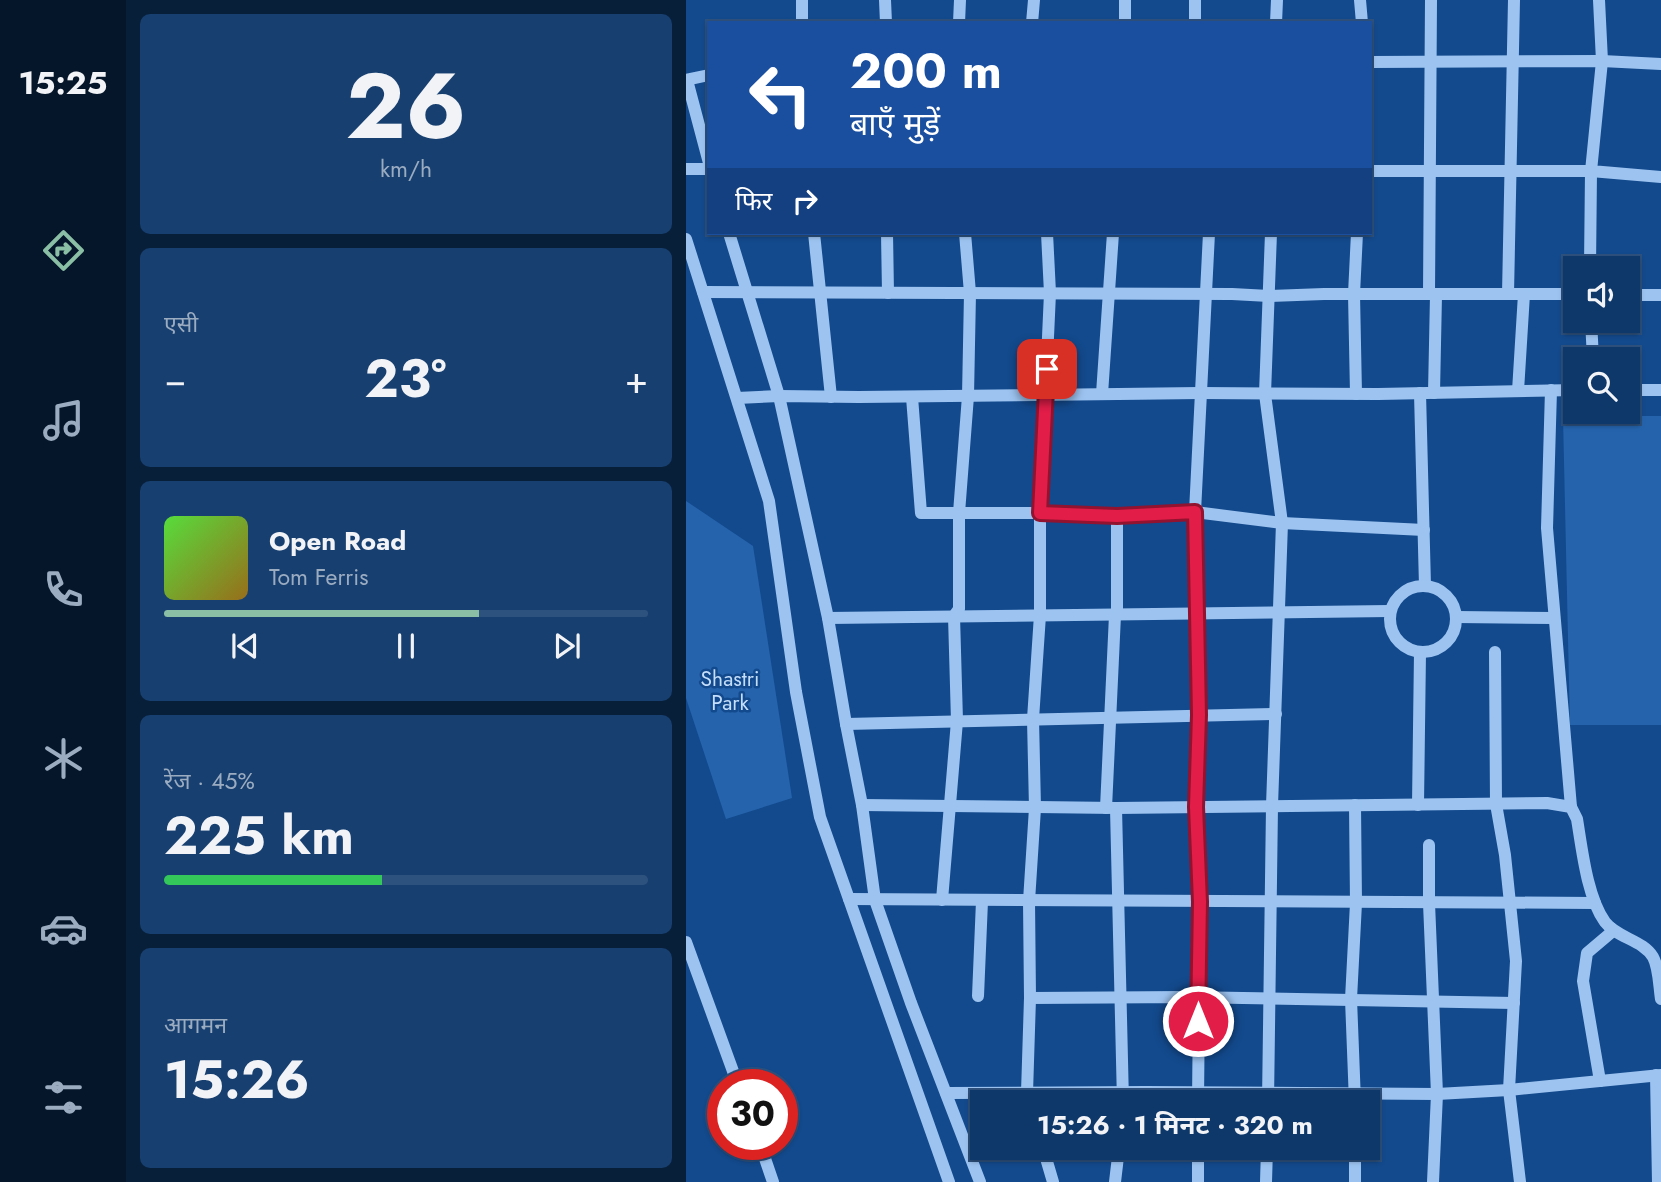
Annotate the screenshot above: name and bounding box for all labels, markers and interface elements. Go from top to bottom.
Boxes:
text: 200 m [850,36,1002,106]
text: 26 [346,41,466,172]
icon: left [735,49,826,140]
text: 15:25 [19,60,107,106]
text: बाएँ मुड़ें [850,101,940,147]
text: km/h [380,152,432,186]
text: फिर [735,182,772,220]
icon: right [786,182,824,220]
icon: directions [39,226,88,275]
map controls [1563,256,1640,424]
button: sound [1563,256,1640,333]
text: एसी [164,307,198,341]
pin [1017,339,1077,399]
text: 23° [365,341,446,417]
button: search [1563,347,1640,424]
icon: arrive [1028,350,1066,388]
text: − [164,352,186,407]
text: + [625,352,648,407]
icon: music [39,396,88,445]
text: Open Road [269,522,406,560]
text: Tom Ferris [269,560,368,594]
icon: phone [39,565,88,614]
icon: previous [226,627,264,665]
icon: pause [387,627,425,665]
icon: next [548,627,586,665]
park label: Shastri Park [701,664,759,718]
icon: climate [39,734,88,783]
text: रेंज · 45% [164,764,255,798]
text: 225 km [164,798,354,874]
icon: car [39,904,88,953]
position arrow [1161,984,1235,1058]
text: आगमन [164,1008,227,1042]
text: 15:26 [164,1042,310,1118]
speed limit sign: 30 [707,1069,798,1160]
icon: filters [39,1073,88,1122]
text: 15:26 · 1 मिनट · 320 m [1037,1106,1313,1144]

